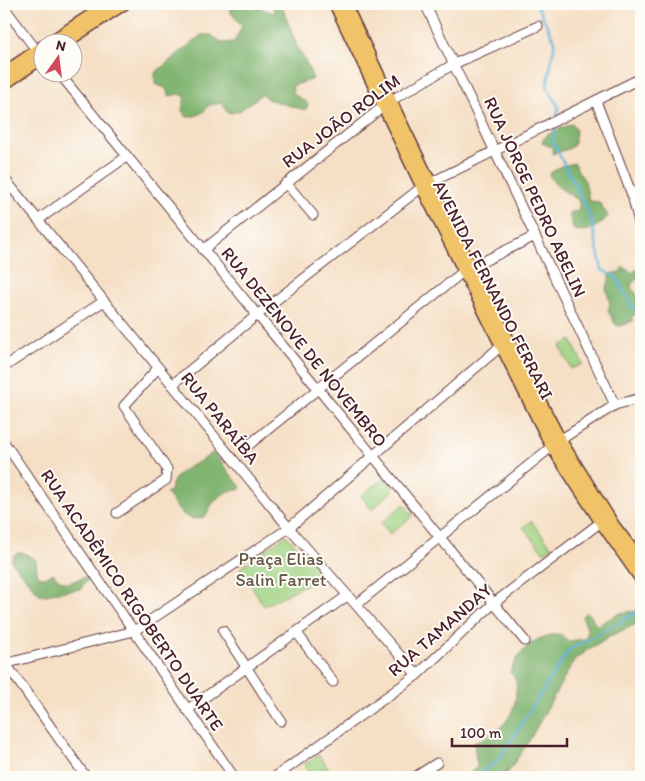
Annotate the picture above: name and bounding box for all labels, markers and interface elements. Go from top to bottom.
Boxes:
north arrow [32,32,82,82]
text: N [54,36,68,55]
street label: RUA JOÃO ROLIM [277,69,405,173]
street label: RUA JORGE PEDRO ABELIN [479,93,591,301]
street label: AVENIDA FERNANDO FERRARI [428,177,558,403]
street label: RUA DEZENOVE DE NOVEMBRO [216,242,392,452]
street label: RUA PARAÍBA [176,367,264,469]
street label: RUA ACADÊMICO RIGOBERTO DUARTE [36,465,228,735]
park label: Praça Elias Salin Farret [235,548,327,591]
street label: RUA TAMANDAY [383,578,497,681]
scale bar [452,716,568,748]
text: 100 m [460,724,502,742]

